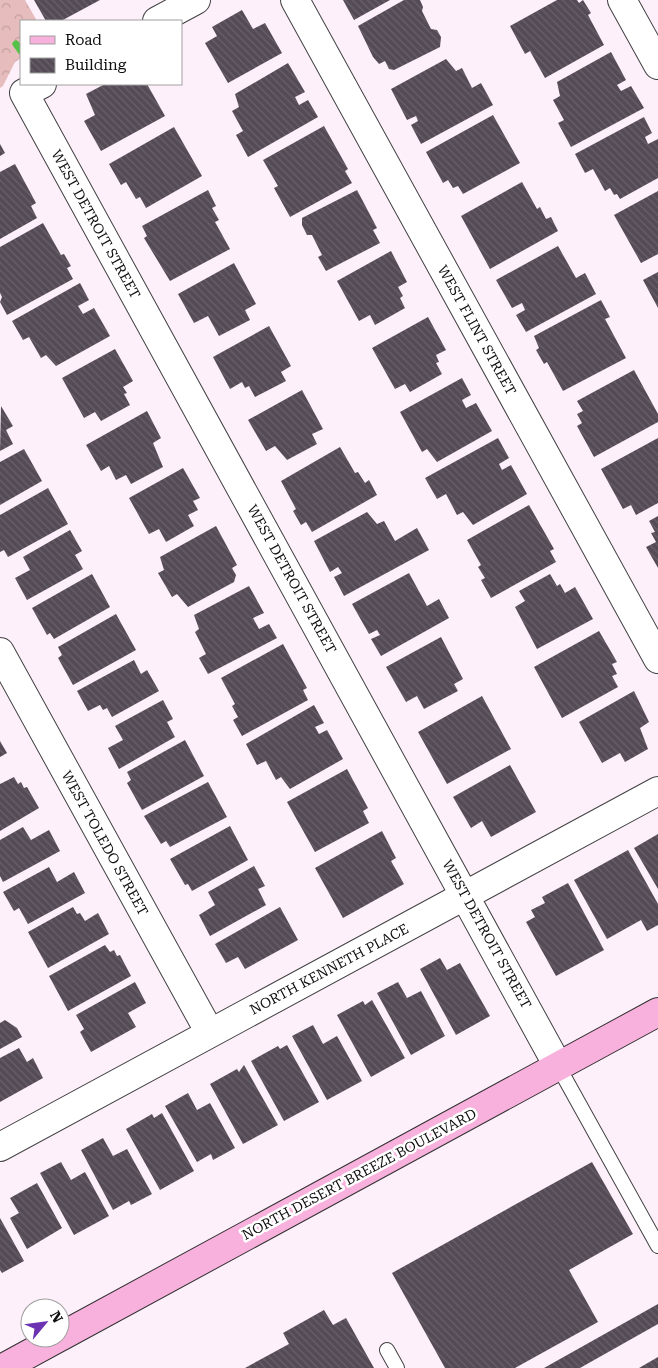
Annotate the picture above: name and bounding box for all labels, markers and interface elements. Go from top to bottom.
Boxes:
legend [20,20,182,85]
text: Road [65,31,102,49]
text: Building [65,56,127,74]
street label: WEST DETROIT STREET [48,147,144,301]
street label: WEST FLINT STREET [435,262,519,398]
street label: WEST DETROIT STREET [244,502,340,656]
street label: WEST TOLEDO STREET [59,768,151,918]
street label: WEST DETROIT STREET [439,857,535,1011]
street label: NORTH KENNETH PLACE [247,920,411,1018]
street label: NORTH DESERT BREEZE BOULEVARD [239,1105,479,1243]
north arrow [20,1298,70,1348]
text: N [47,1308,66,1325]

